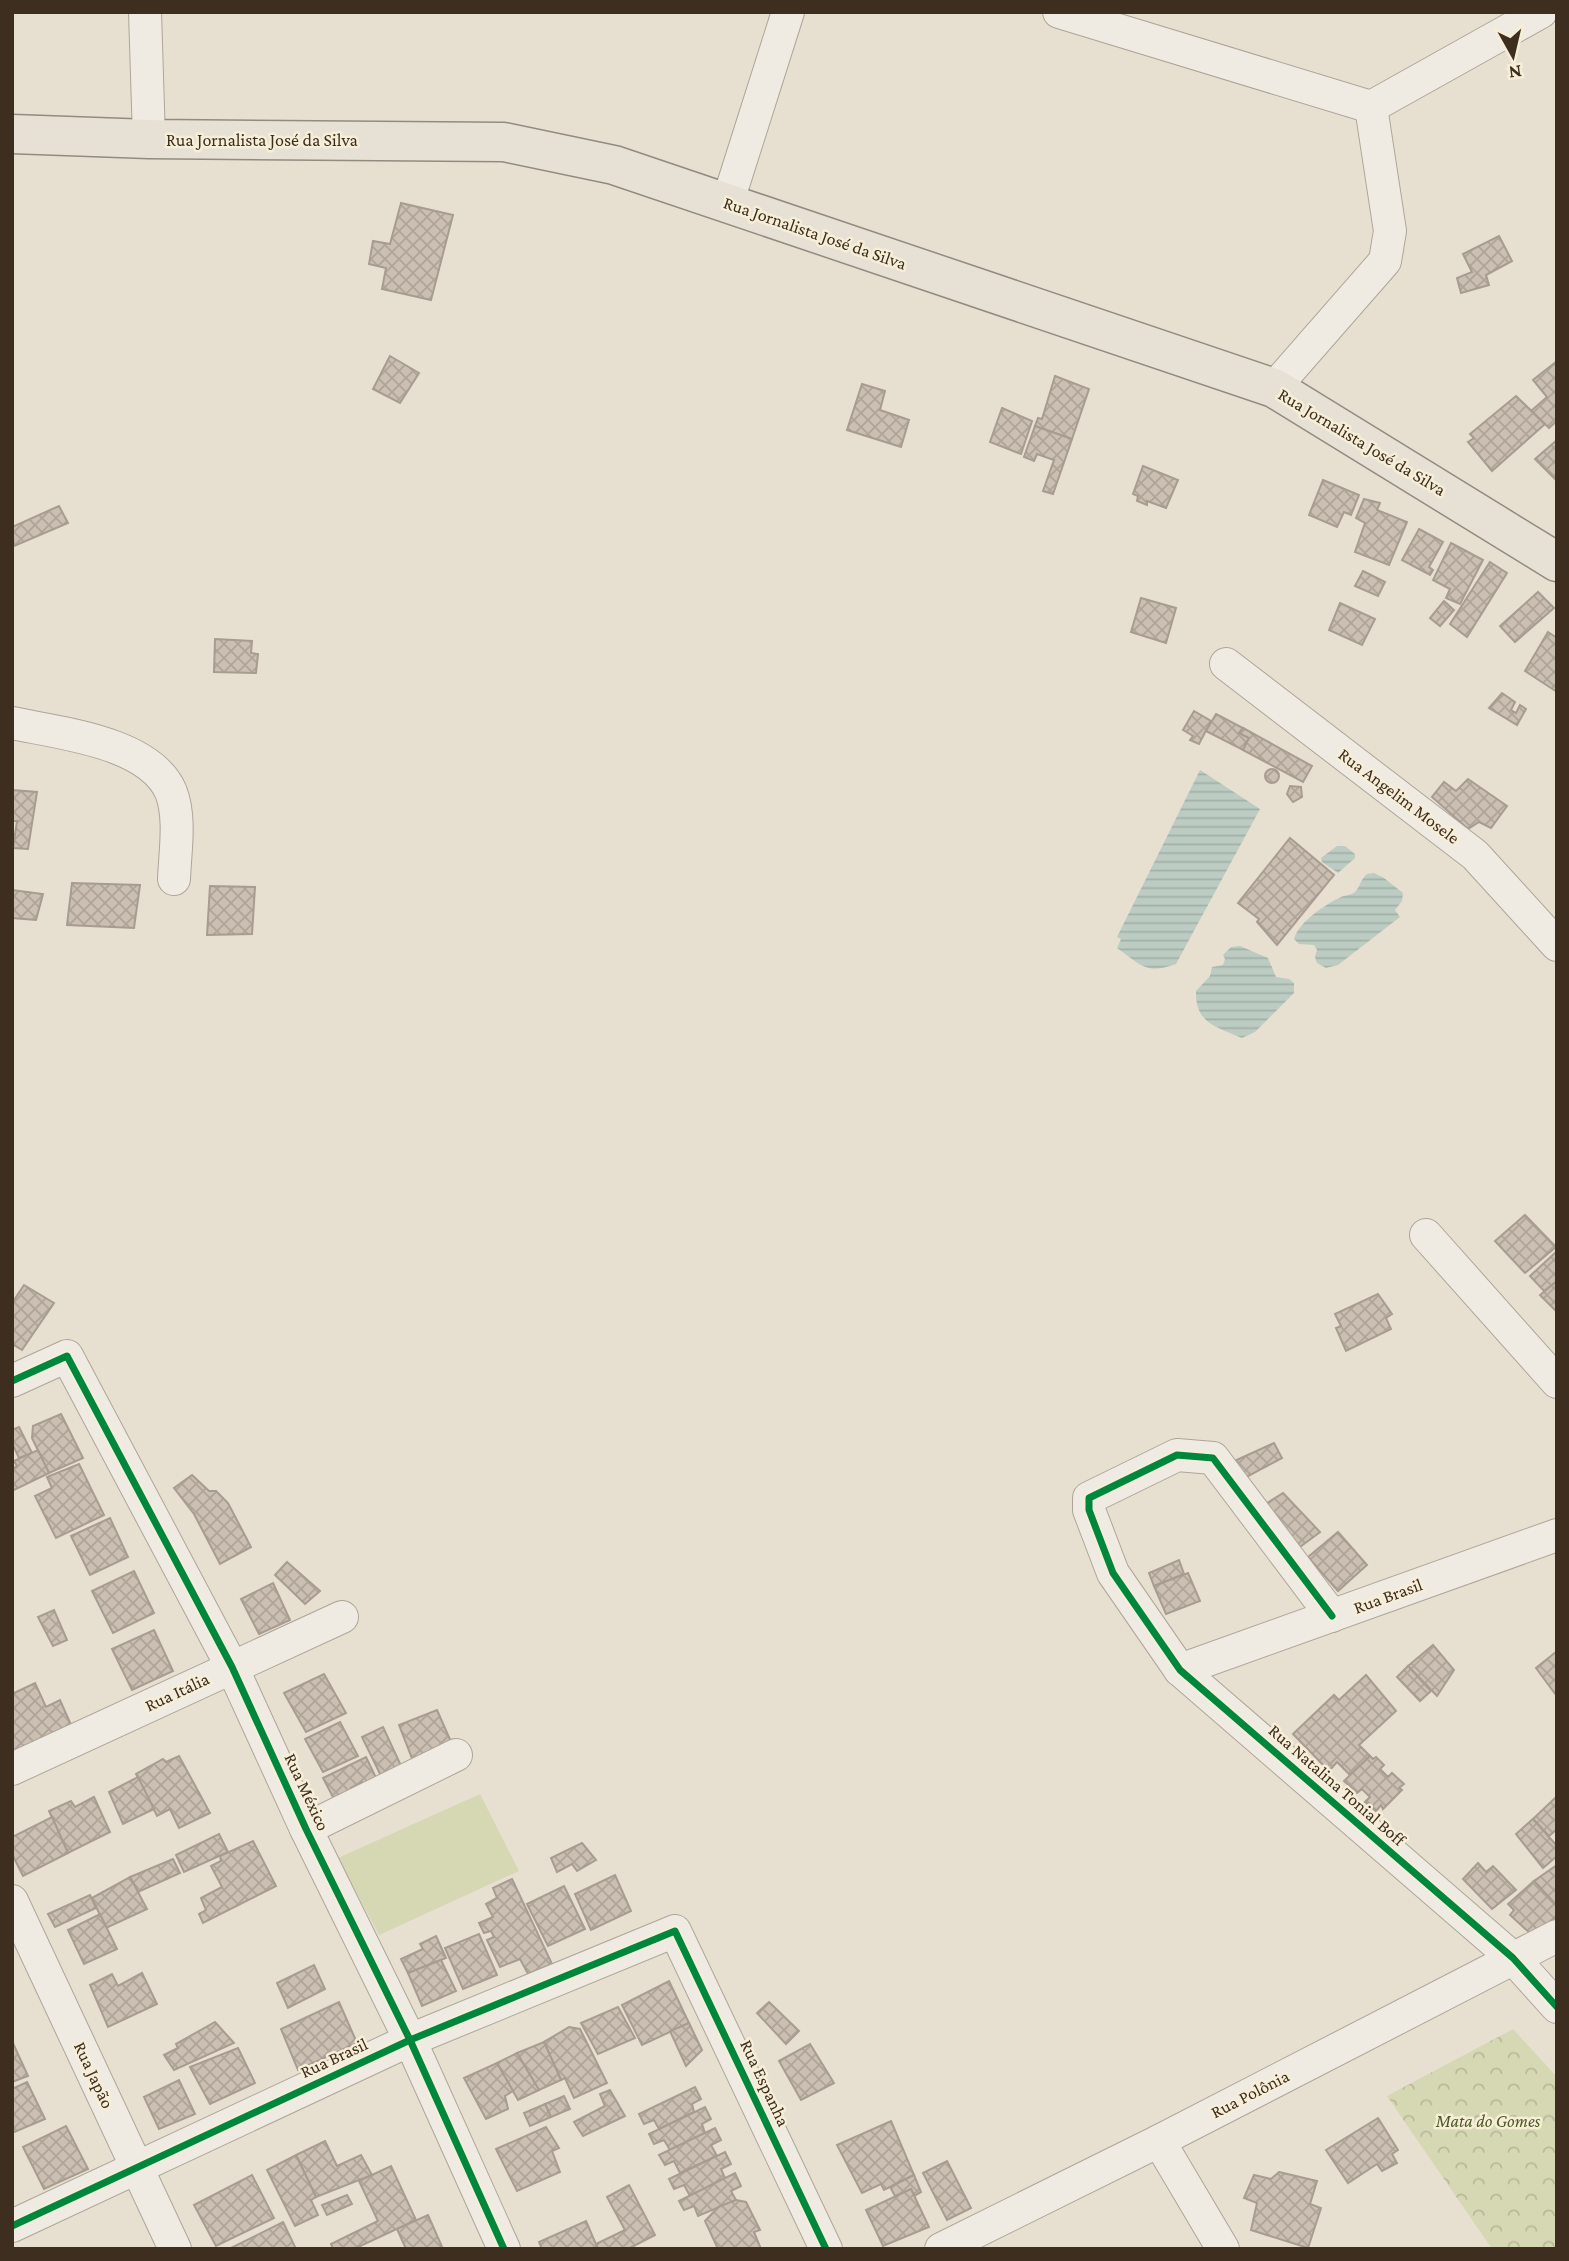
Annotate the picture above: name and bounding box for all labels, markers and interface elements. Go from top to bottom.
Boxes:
north arrow [1478,21,1548,91]
text: N [1507,61,1523,84]
street label: Rua Jornalista José da Silva [166,130,358,150]
street label: Rua Jornalista José da Silva [721,192,909,274]
street label: Rua Jornalista José da Silva [1275,384,1449,500]
street label: Rua Angelim Mosele [1335,744,1463,848]
street label: Rua Brasil [1351,1574,1425,1618]
street label: Rua Itália [142,1668,212,1716]
street label: Rua Natalina Tonial Boff [1265,1720,1411,1851]
street label: Rua México [280,1750,334,1834]
street label: Rua Brasil [297,2034,371,2082]
street label: Rua Espanha [736,2036,794,2130]
street label: Rua Japão [70,2038,118,2112]
street label: Rua Polônia [1208,2066,1292,2122]
park label: Mata do Gomes [1435,2111,1541,2131]

